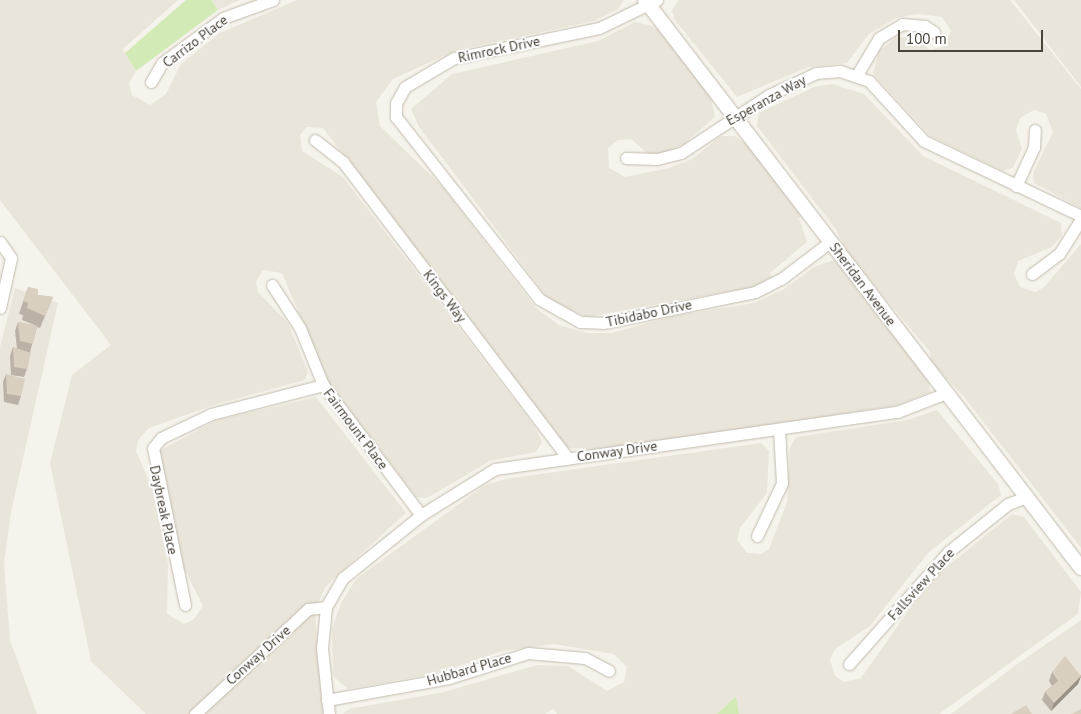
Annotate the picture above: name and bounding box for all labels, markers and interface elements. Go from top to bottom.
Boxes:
street label: Carrizo Place [159,11,231,71]
scale bar [901,20,1046,52]
text: 100 m [906,29,947,48]
street label: Rimrock Drive [456,32,542,66]
street label: Esperanza Way [723,71,809,129]
street label: Sheridan Avenue [826,239,900,329]
street label: Kings Way [420,266,470,326]
street label: Tibidabo Drive [604,296,694,330]
street label: Fairmount Place [320,385,392,473]
street label: Conway Drive [575,437,659,465]
street label: Daybreak Place [146,464,182,556]
street label: Fallsview Place [884,544,958,624]
street label: Conway Drive [222,621,294,689]
street label: Hubbard Place [425,649,513,689]

